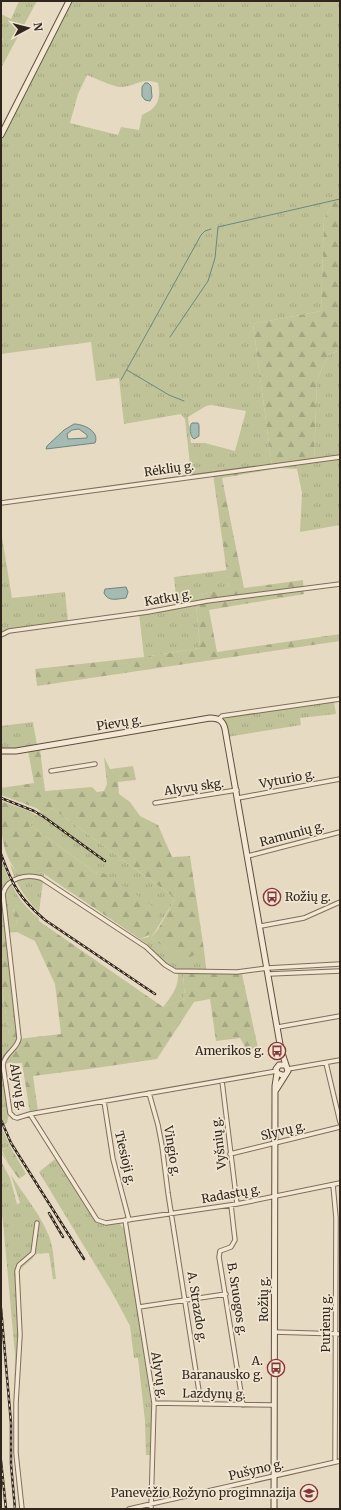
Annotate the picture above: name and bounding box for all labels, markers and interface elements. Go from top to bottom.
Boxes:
north arrow [8,8,48,48]
text: N [30,22,45,32]
street label: Rėklių g. [143,458,195,479]
street label: Katkų g. [143,586,193,609]
street label: Pievų g. [95,712,142,733]
street label: Vyturio g. [257,766,316,791]
street label: Alyvų skg. [162,775,225,798]
street label: Ramunių g. [258,818,326,849]
bus stop icon: Rožių g. [262,887,282,907]
place label: Rožių g. [285,889,331,904]
bus stop icon: Amerikos g. [267,1041,287,1061]
place label: Amerikos g. [194,1043,264,1058]
street label: Alyvų g. [7,1061,30,1111]
street label: Vyšnių g. [208,1116,229,1171]
street label: Slyvų g. [259,1118,307,1143]
street label: Vingio g. [161,1124,184,1177]
street label: Tiesioji g. [112,1129,139,1187]
street label: Radastų g. [200,1181,262,1206]
street label: B. Sruogos g. [224,1261,251,1336]
street label: A. Strazdo g. [184,1269,211,1343]
street label: Rožių g. [256,1276,271,1322]
street label: Purienų g. [318,1294,333,1352]
street label: Alyvų g. [148,1350,171,1399]
place label: A. Baranausko g. [182,1353,263,1382]
bus stop icon: A. Baranausko g. [266,1358,286,1378]
street label: Lazdynų g. [182,1385,246,1402]
street label: Pušyno g. [227,1456,285,1483]
school or university icon: Panevėžio Rožyno progimnazija [299,1483,319,1503]
place label: Panevėžio Rožyno progimnazija [111,1485,297,1500]

